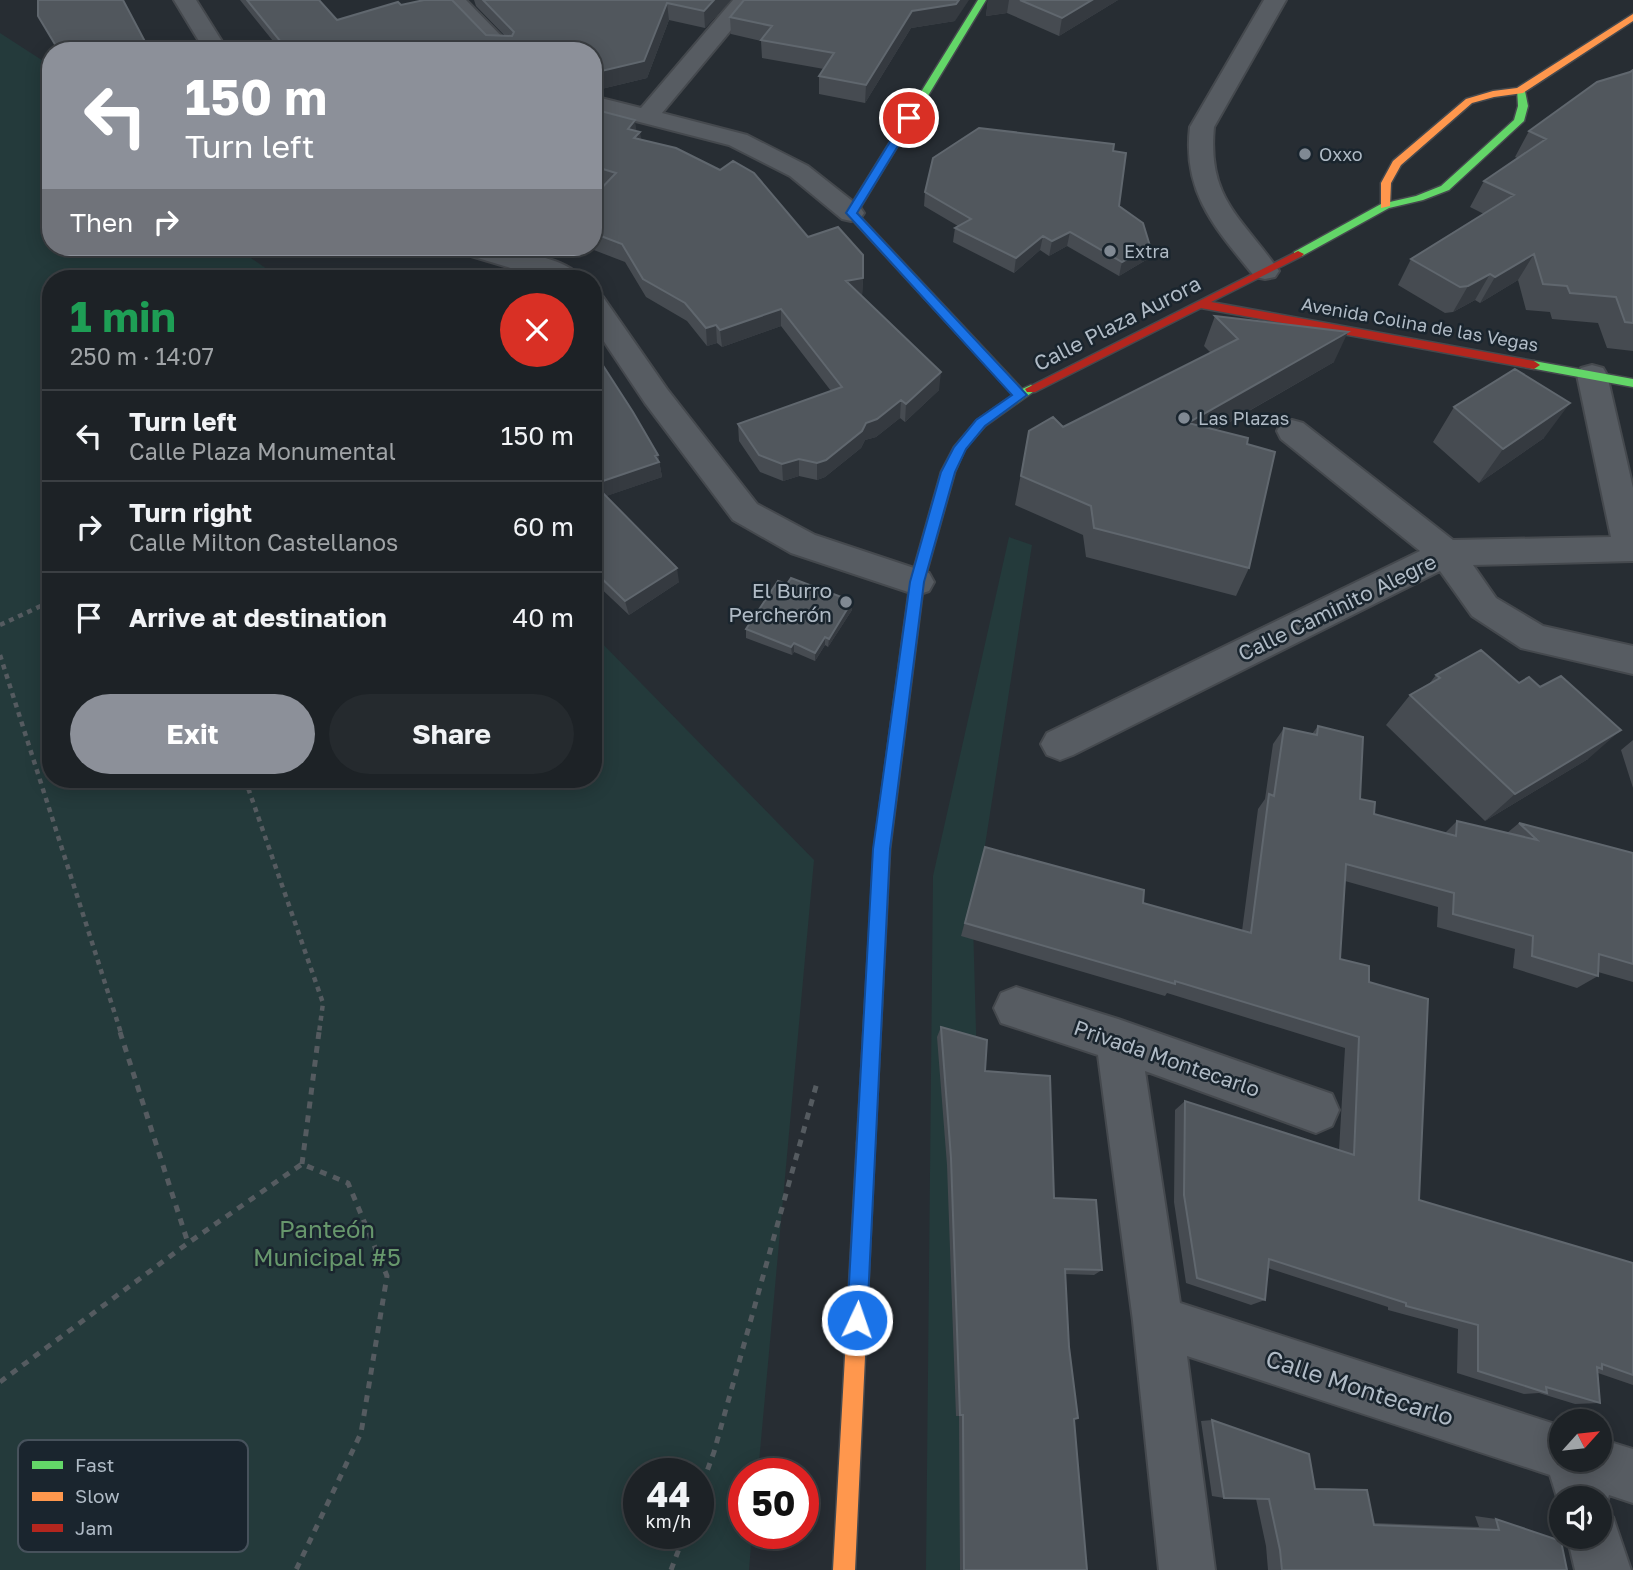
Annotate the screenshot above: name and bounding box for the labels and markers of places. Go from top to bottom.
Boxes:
pin [879,88,939,148]
place label: Oxxo [1319,143,1363,165]
marker: Oxxo [1297,146,1313,162]
place label: Extra [1124,240,1169,262]
marker: Extra [1102,243,1118,259]
place label: Las Plazas [1198,407,1289,429]
marker: Las Plazas [1176,410,1192,426]
place label: El Burro Percherón [728,577,832,627]
marker: El Burro Percherón [838,594,854,610]

